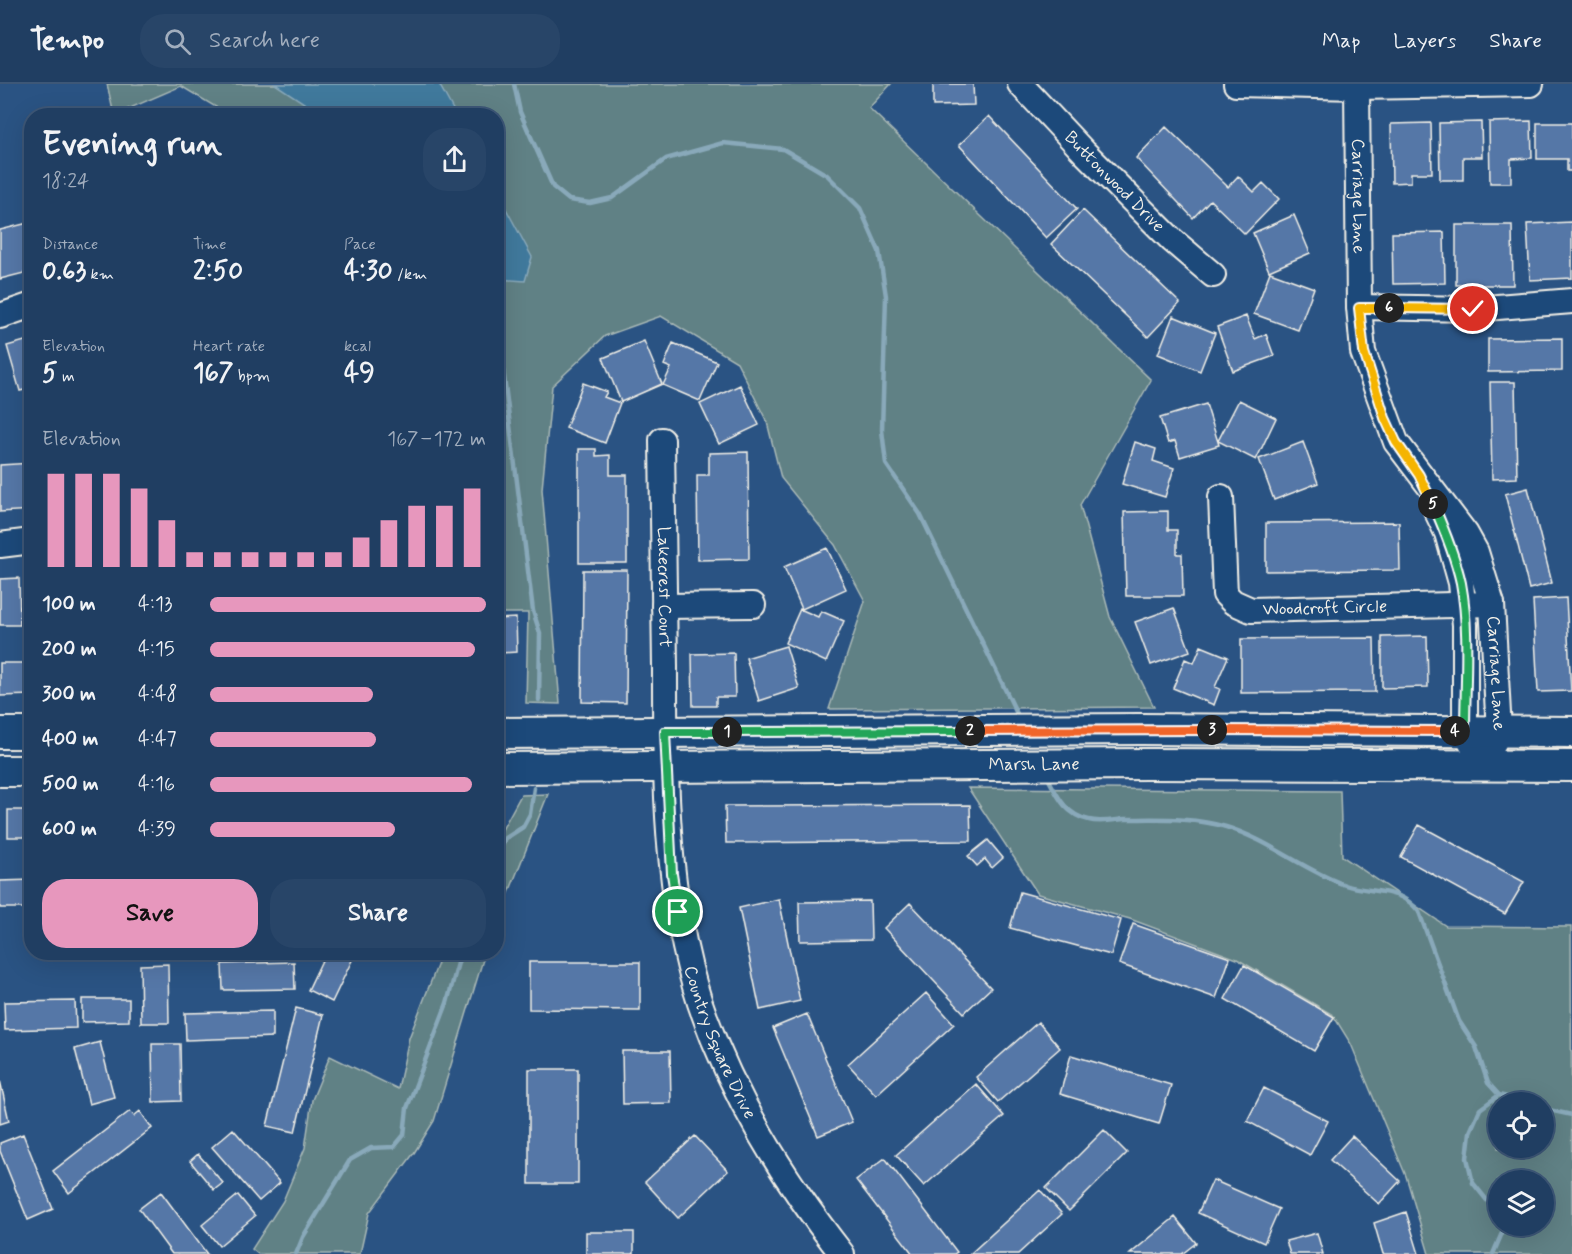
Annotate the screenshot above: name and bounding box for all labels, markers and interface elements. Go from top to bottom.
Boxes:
search box [140,14,560,68]
text: Tempo [30,23,104,60]
icon: search [161,25,194,58]
text: Search here [209,27,320,55]
text: Map [1322,27,1360,55]
text: Layers [1393,27,1456,55]
text: Share [1489,27,1542,55]
text: Evening run [42,123,222,167]
street label: Buttonwood Drive [1059,126,1170,238]
button: share [423,128,486,191]
street label: Carriage Lane [1345,138,1371,254]
text: 18:24 [42,168,89,195]
text: Distance [42,234,98,255]
text: Time [193,234,227,255]
text: Pace [344,234,376,255]
text: 0.63 [42,255,86,289]
text: 2:50 [193,255,243,289]
text: 4:30 [344,255,393,289]
text: km [86,264,114,285]
text: /km [393,264,427,285]
pin [1447,283,1498,334]
icon: check [1456,292,1489,325]
pin: 6 [1374,293,1404,323]
text: 6 [1385,297,1393,318]
text: Elevation [42,336,105,357]
text: Heart rate [193,336,265,357]
text: kcal [344,336,371,357]
text: 5 [42,357,58,391]
text: 167 [193,357,234,391]
text: 49 [344,357,375,391]
text: m [58,366,75,387]
text: bpm [234,366,270,387]
text: Elevation [42,426,121,453]
text: 167–172 m [387,426,486,453]
pin: 5 [1418,489,1448,519]
text: 5 [1428,493,1438,514]
street label: Lakecrest Court [651,526,677,648]
text: 100 m [42,591,96,618]
text: 4:13 [138,591,172,618]
street label: Woodcroft Circle [1262,595,1387,622]
street label: Carriage Lane [1481,615,1511,731]
text: 200 m [42,636,97,663]
text: 4:15 [138,636,175,663]
text: 300 m [42,681,96,708]
text: 4:48 [138,681,178,708]
pin: 3 [1197,715,1227,745]
pin: 2 [955,716,985,746]
pin: 4 [1440,716,1470,746]
pin: 1 [712,717,742,747]
text: 3 [1208,719,1216,740]
text: 2 [966,720,974,741]
text: 4 [1450,720,1460,741]
text: 1 [723,721,731,742]
text: 400 m [42,726,98,753]
text: 4:47 [138,726,177,753]
street label: Marsh Lane [988,752,1080,777]
text: 500 m [42,771,99,798]
text: 4:16 [138,771,175,798]
text: 600 m [42,816,97,843]
text: 4:39 [138,816,176,843]
button: Save [42,879,258,948]
button: Share [270,879,486,948]
pin [652,886,703,937]
icon: arrive [661,895,694,928]
street label: Country Square Drive [678,963,762,1123]
map controls [1488,1092,1554,1236]
button: locate [1488,1092,1554,1158]
button: layers [1488,1170,1554,1236]

